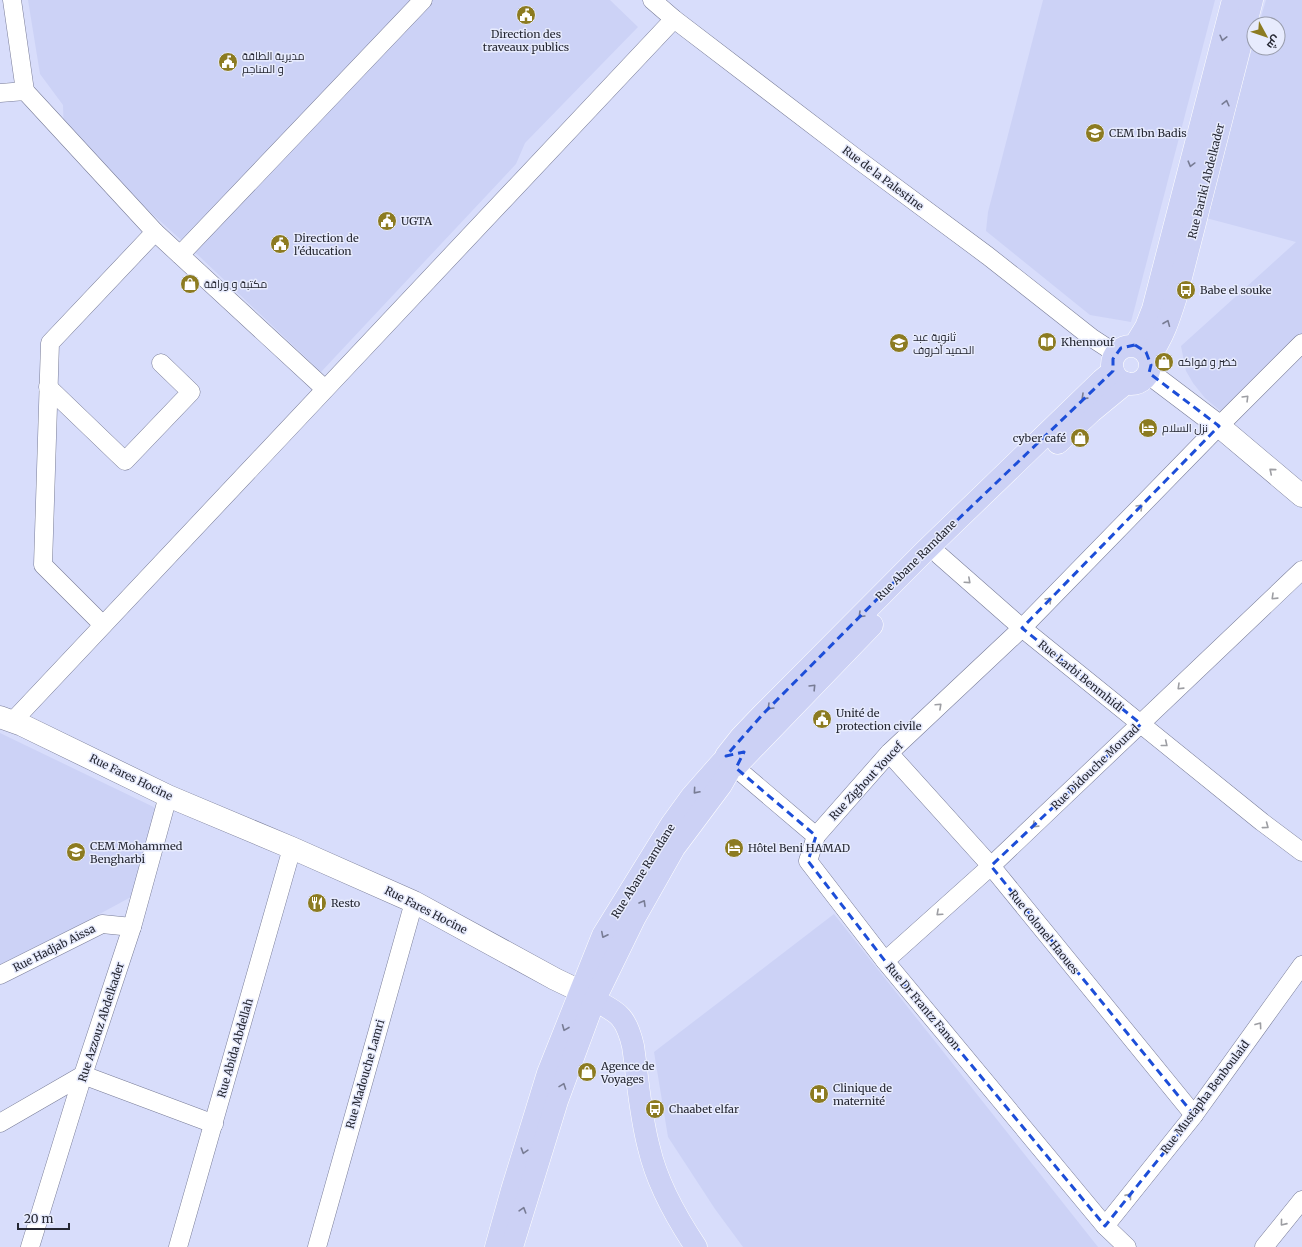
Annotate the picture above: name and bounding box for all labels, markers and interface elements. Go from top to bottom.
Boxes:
public building icon: Direction des traveaux publics [515,4,537,26]
north arrow [1246,16,1286,56]
place label: Direction des traveaux publics [483,27,569,54]
text: ش [1264,33,1284,52]
one-way arrow [1220,35,1228,41]
place label: مديرية الطاقة و المناجم [242,49,304,77]
public building icon: مديرية الطاقة و المناجم [217,51,239,73]
one-way arrow [1221,99,1230,106]
school or university icon: CEM Ibn Badis [1084,122,1106,144]
street label: Rue Bariki Abdelkader [1185,122,1227,240]
place label: CEM Ibn Badis [1109,126,1187,140]
street label: Rue de la Palestine [840,143,927,213]
one-way arrow [1187,160,1196,167]
public building icon: UGTA [376,210,398,232]
place label: UGTA [401,214,432,228]
place label: Direction de l'éducation [294,231,359,258]
public building icon: Direction de l'éducation [269,233,291,255]
shop icon: مكتبة و وراقة [179,273,201,295]
place label: مكتبة و وراقة [204,277,267,291]
bus stop icon: Babe el souke [1175,279,1197,301]
place label: Babe el souke [1200,283,1272,297]
one-way arrow [1163,319,1171,326]
place label: ثانوية عبد الحميد آخروف [913,330,975,357]
library icon: Khennouf [1036,331,1058,353]
school or university icon: ثانوية عبد الحميد آخروف [888,332,910,354]
place label: Khennouf [1061,335,1115,349]
shop icon: خضر و فواكه [1153,351,1175,373]
place label: خضر و فواكه [1178,355,1237,369]
one-way arrow [1081,392,1089,400]
one-way arrow [1241,396,1249,403]
hotel icon: نزل السلام [1137,417,1159,439]
place label: نزل السلام [1162,421,1208,436]
shop icon: cyber café [1069,427,1091,449]
place label: cyber café [1013,431,1066,445]
one-way arrow [1269,468,1277,475]
one-way arrow [1135,504,1143,512]
street label: Rue Abane Ramdane [873,516,960,603]
one-way arrow [964,576,971,583]
one-way arrow [1271,593,1279,600]
one-way arrow [1044,597,1052,605]
one-way arrow [858,610,866,618]
street label: Rue Larbi Benmhidi [1035,637,1127,715]
one-way arrow [1177,682,1185,690]
one-way arrow [808,684,816,692]
one-way arrow [767,702,774,710]
one-way arrow [934,703,942,711]
place label: Unité de protection civile [836,706,922,733]
public building icon: Unité de protection civile [811,708,833,730]
street label: Rue Didouche Mourad [1048,721,1142,813]
street label: Rue Zighout Youcef [826,738,906,823]
one-way arrow [1161,739,1168,746]
street label: Rue Fares Hocine [87,751,175,803]
one-way arrow [694,786,701,793]
one-way arrow [1032,820,1040,828]
street label: Rue Abane Ramdane [608,821,678,921]
one-way arrow [1262,821,1269,828]
hotel icon: Hôtel Beni HAMAD [723,837,745,859]
place label: CEM Mohammed Bengharbi [90,839,183,866]
school or university icon: CEM Mohammed Bengharbi [65,841,87,863]
place label: Hôtel Beni HAMAD [748,841,850,855]
street label: Rue Fares Hocine [382,883,470,937]
street label: Rue Colonel Haoues [1006,887,1082,977]
restaurant icon: Resto [306,892,328,914]
place label: Resto [331,896,361,910]
one-way arrow [638,900,645,908]
one-way arrow [936,908,944,916]
street label: Rue Hadjab Aissa [10,921,98,975]
one-way arrow [601,931,609,939]
street label: Rue Azzouz Abdelkader [75,960,127,1084]
street label: Rue Dr Frantz Fanon [883,960,964,1053]
street label: Rue Abida Abdellah [214,996,256,1099]
street label: Rue Madouche Lamri [343,1017,387,1130]
one-way arrow [1254,1023,1261,1030]
one-way arrow [562,1024,570,1031]
street label: Rue Mustapha Benboulaid [1158,1037,1252,1156]
place label: Agence de Voyages [600,1059,655,1086]
shop icon: Agence de Voyages [576,1061,598,1083]
place label: Clinique de maternité [833,1081,892,1108]
one-way arrow [558,1082,566,1089]
hospital icon: Clinique de maternité [808,1083,830,1105]
bus stop icon: Chaabet elfar [644,1098,666,1120]
place label: Chaabet elfar [669,1102,739,1116]
one-way arrow [520,1147,529,1154]
one-way arrow [1125,1193,1132,1200]
scale bar [18,1205,69,1231]
one-way arrow [518,1206,527,1213]
text: 20 m [24,1211,53,1226]
one-way arrow [1281,1219,1288,1226]

